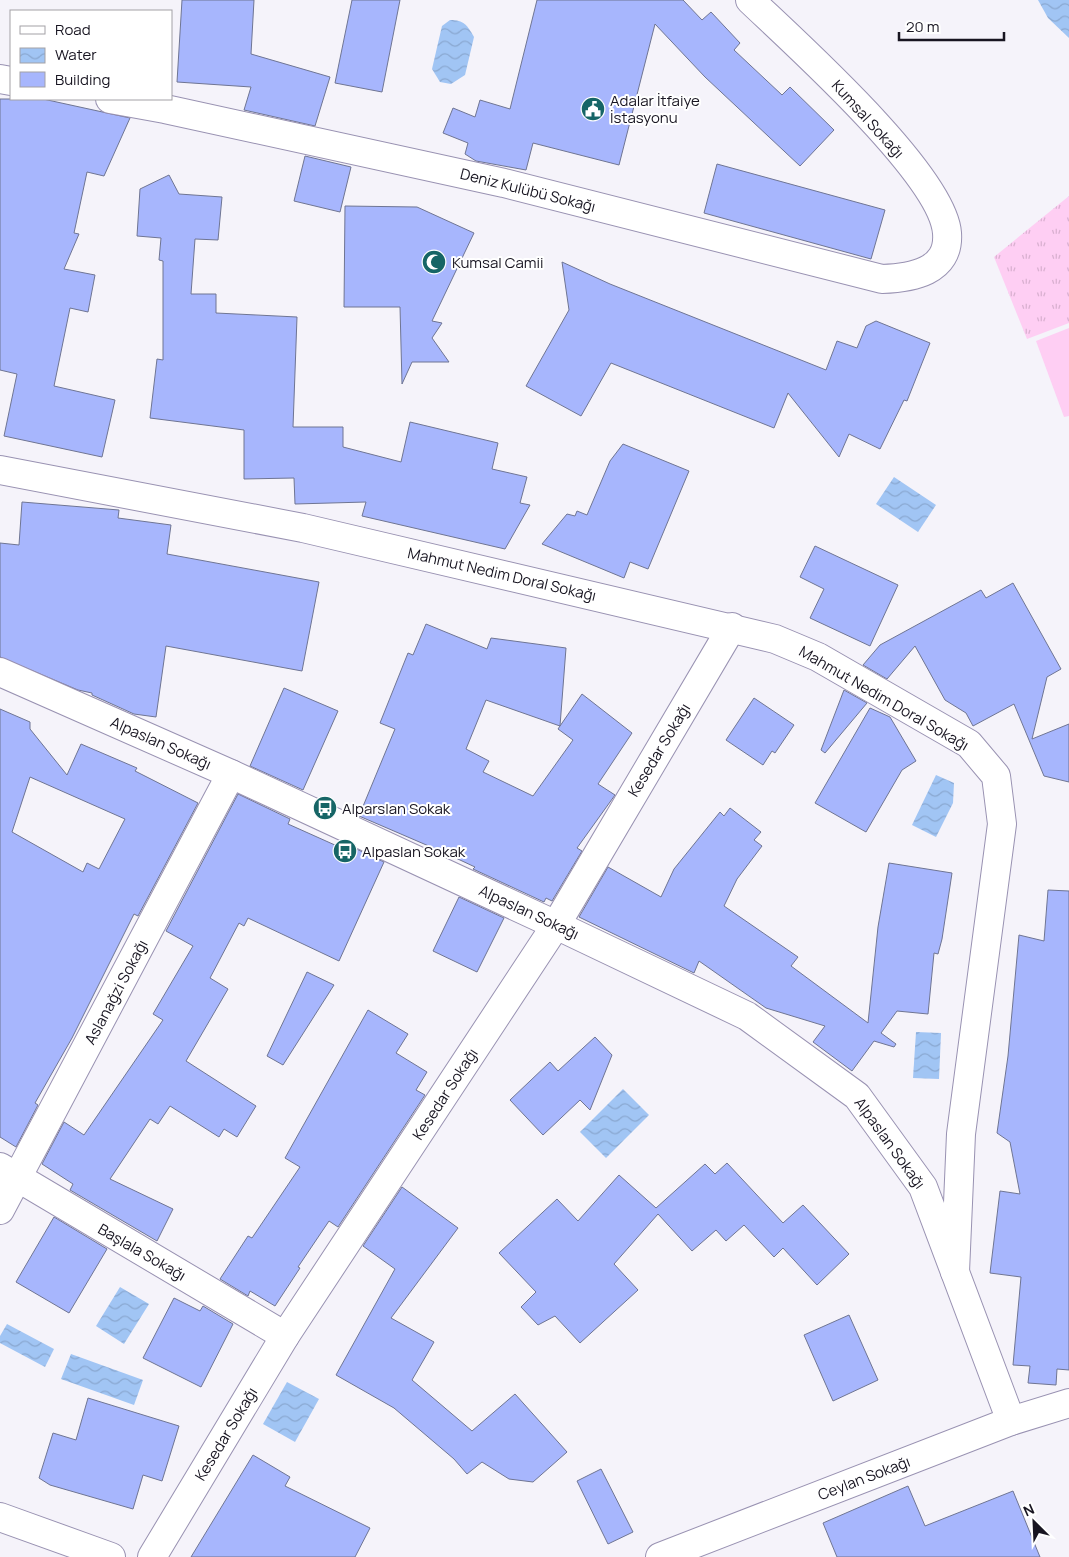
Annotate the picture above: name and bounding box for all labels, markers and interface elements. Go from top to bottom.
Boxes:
legend [10,10,172,100]
scale bar [899,10,1004,42]
text: 20 m [906,16,939,37]
text: Road [55,19,91,40]
text: Water [55,44,97,65]
text: Building [55,69,110,90]
street label: Kumsal Sokağı [827,75,909,163]
place label: Adalar İtfaiye İstasyonu [610,90,700,128]
public building icon: Adalar İtfaiye İstasyonu [580,96,606,122]
street label: Deniz Kulübü Sokağı [458,163,598,217]
mosque icon: Kumsal Camii [421,249,447,275]
place label: Kumsal Camii [452,252,544,273]
street label: Mahmut Nedim Doral Sokağı [406,542,598,606]
street label: Mahmut Nedim Doral Sokağı [795,641,973,755]
street label: Kesedar Sokağı [623,699,695,801]
street label: Alpaslan Sokağı [107,711,215,775]
bus stop icon: Alparslan Sokak [312,795,338,821]
place label: Alparslan Sokak [342,798,451,819]
bus stop icon: Alpaslan Sokak [332,838,358,864]
place label: Alpaslan Sokak [362,841,466,862]
street label: Alpaslan Sokağı [476,880,582,944]
street label: Aslanağzi Sokağı [79,936,153,1048]
street label: Kesedar Sokağı [407,1044,483,1144]
street label: Alpaslan Sokağı [850,1093,930,1193]
street label: Başlala Sokağı [94,1218,190,1286]
street label: Kesedar Sokağı [190,1383,262,1485]
street label: Ceylan Sokağı [815,1451,913,1505]
north arrow [1009,1497,1059,1547]
text: N [1020,1499,1037,1520]

